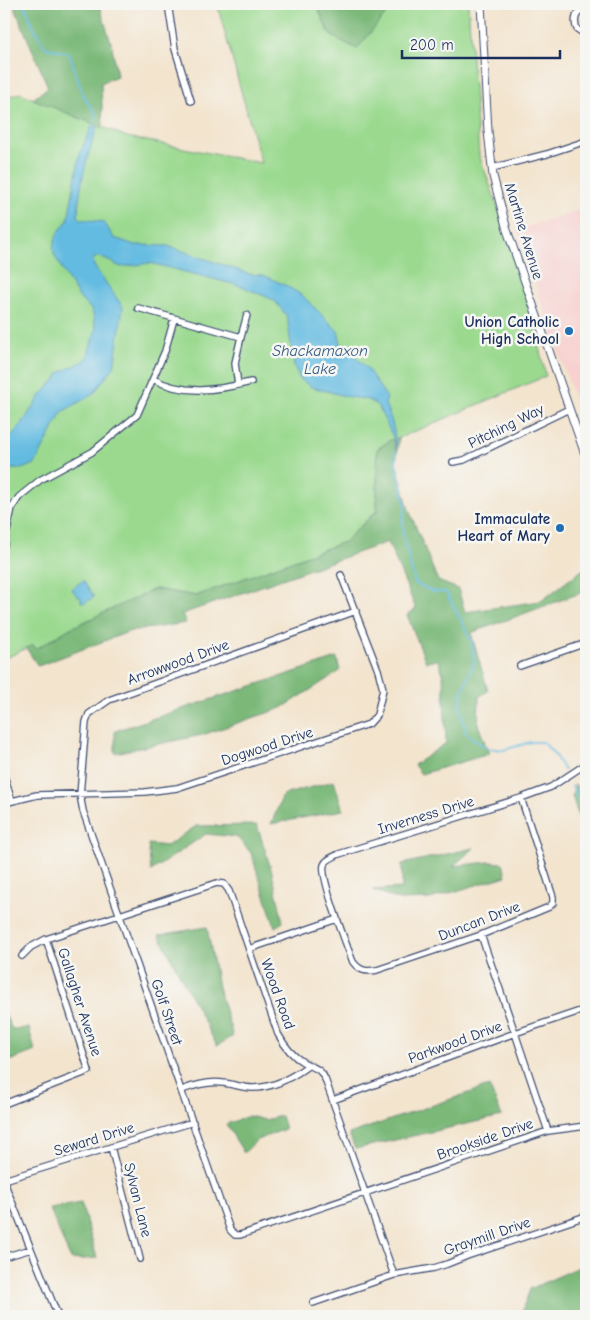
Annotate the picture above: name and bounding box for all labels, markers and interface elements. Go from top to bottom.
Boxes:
scale bar [402,28,560,60]
text: 200 m [410,36,454,54]
street label: Martine Avenue [501,180,547,282]
place label: Union Catholic High School [464,313,559,348]
marker: Union Catholic High School [563,325,575,337]
water label: Shackamaxon Lake [272,342,368,378]
street label: Pitching Way [465,400,547,452]
place label: Immaculate Heart of Mary [458,510,550,545]
marker: Immaculate Heart of Mary [554,522,566,534]
street label: Arrowwood Drive [125,635,232,689]
street label: Dogwood Drive [219,723,315,769]
street label: Inverness Drive [376,792,477,838]
street label: Duncan Drive [436,897,523,945]
street label: Gallagher Avenue [54,946,106,1059]
street label: Wood Road [257,956,299,1032]
street label: Golf Street [147,977,187,1048]
street label: Parkwood Drive [406,1017,505,1067]
street label: Brookside Drive [435,1114,536,1164]
street label: Seward Drive [52,1118,137,1160]
street label: Sylvan Lane [120,1161,156,1240]
street label: Graymill Drive [441,1213,533,1259]

